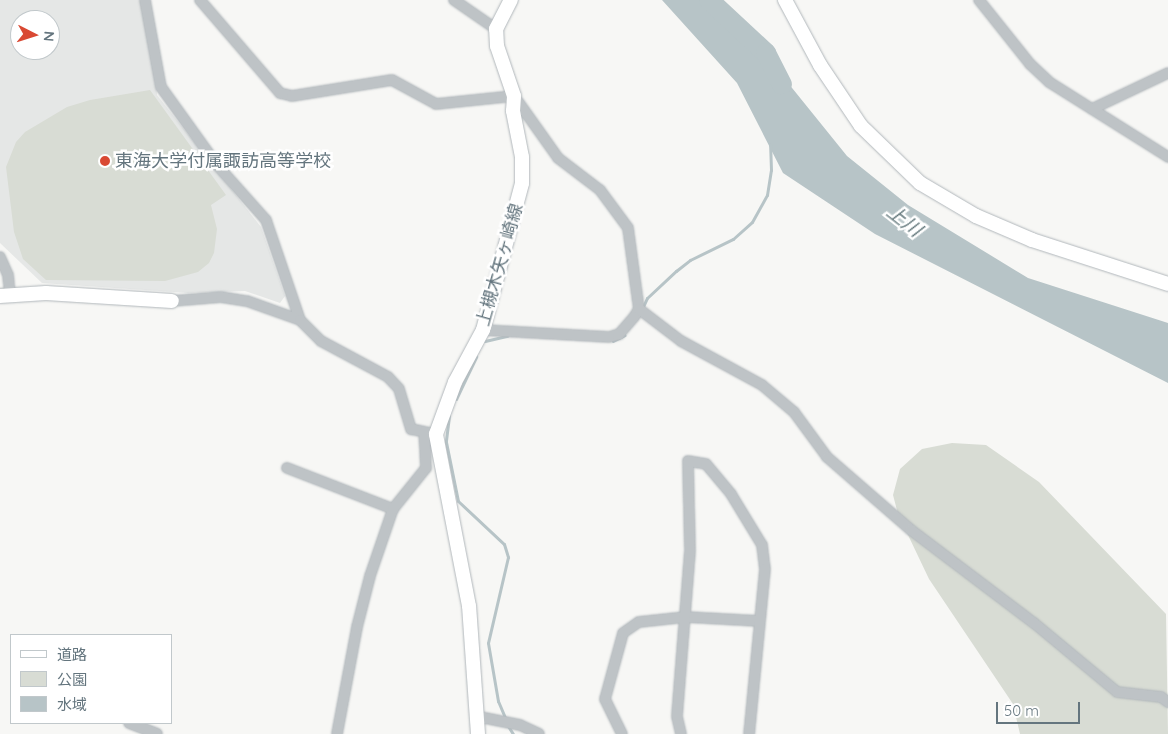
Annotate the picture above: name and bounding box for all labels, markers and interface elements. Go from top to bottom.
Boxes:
north arrow [10,10,60,60]
text: N [40,30,58,42]
place label: 東海大学付属諏訪高等学校 [115,150,331,172]
marker: 東海大学付属諏訪高等学校 [99,155,111,167]
water label: 上川 [882,200,926,242]
street label: 上槻木矢ヶ崎線 [472,201,528,329]
legend [10,634,172,724]
text: 道路 [57,645,87,664]
text: 公園 [57,670,87,689]
scale bar [998,692,1082,724]
text: 水域 [57,695,87,714]
text: 50 m [1004,701,1039,720]

